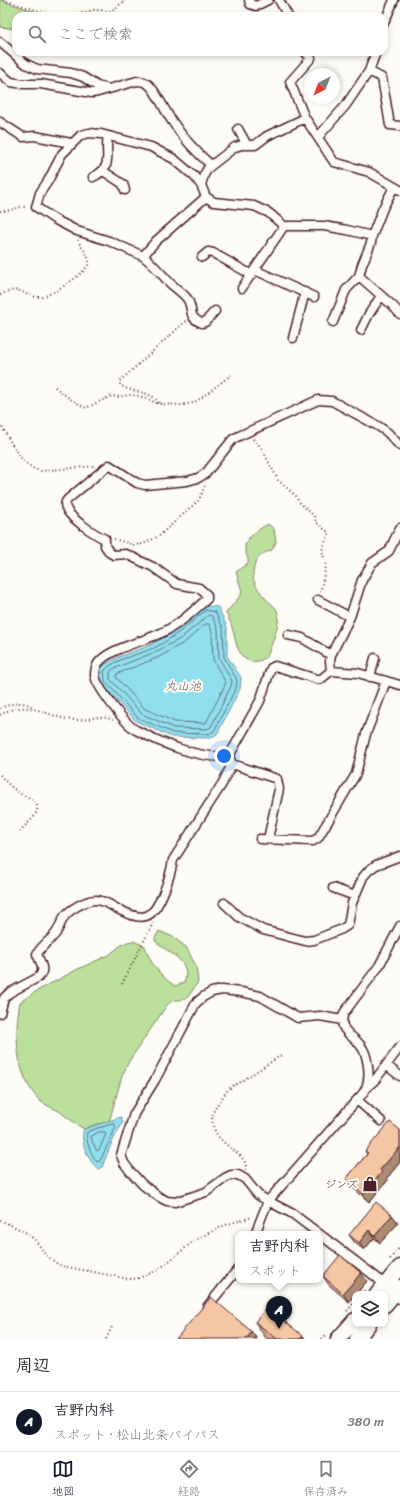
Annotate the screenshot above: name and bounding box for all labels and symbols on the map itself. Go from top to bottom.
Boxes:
north arrow [304,68,340,104]
water label: 丸山池 [165,675,202,697]
your location [214,746,234,766]
place label: ジンズ [325,1175,358,1194]
shop icon: ジンズ [361,1175,379,1193]
pin: A [266,1296,292,1329]

